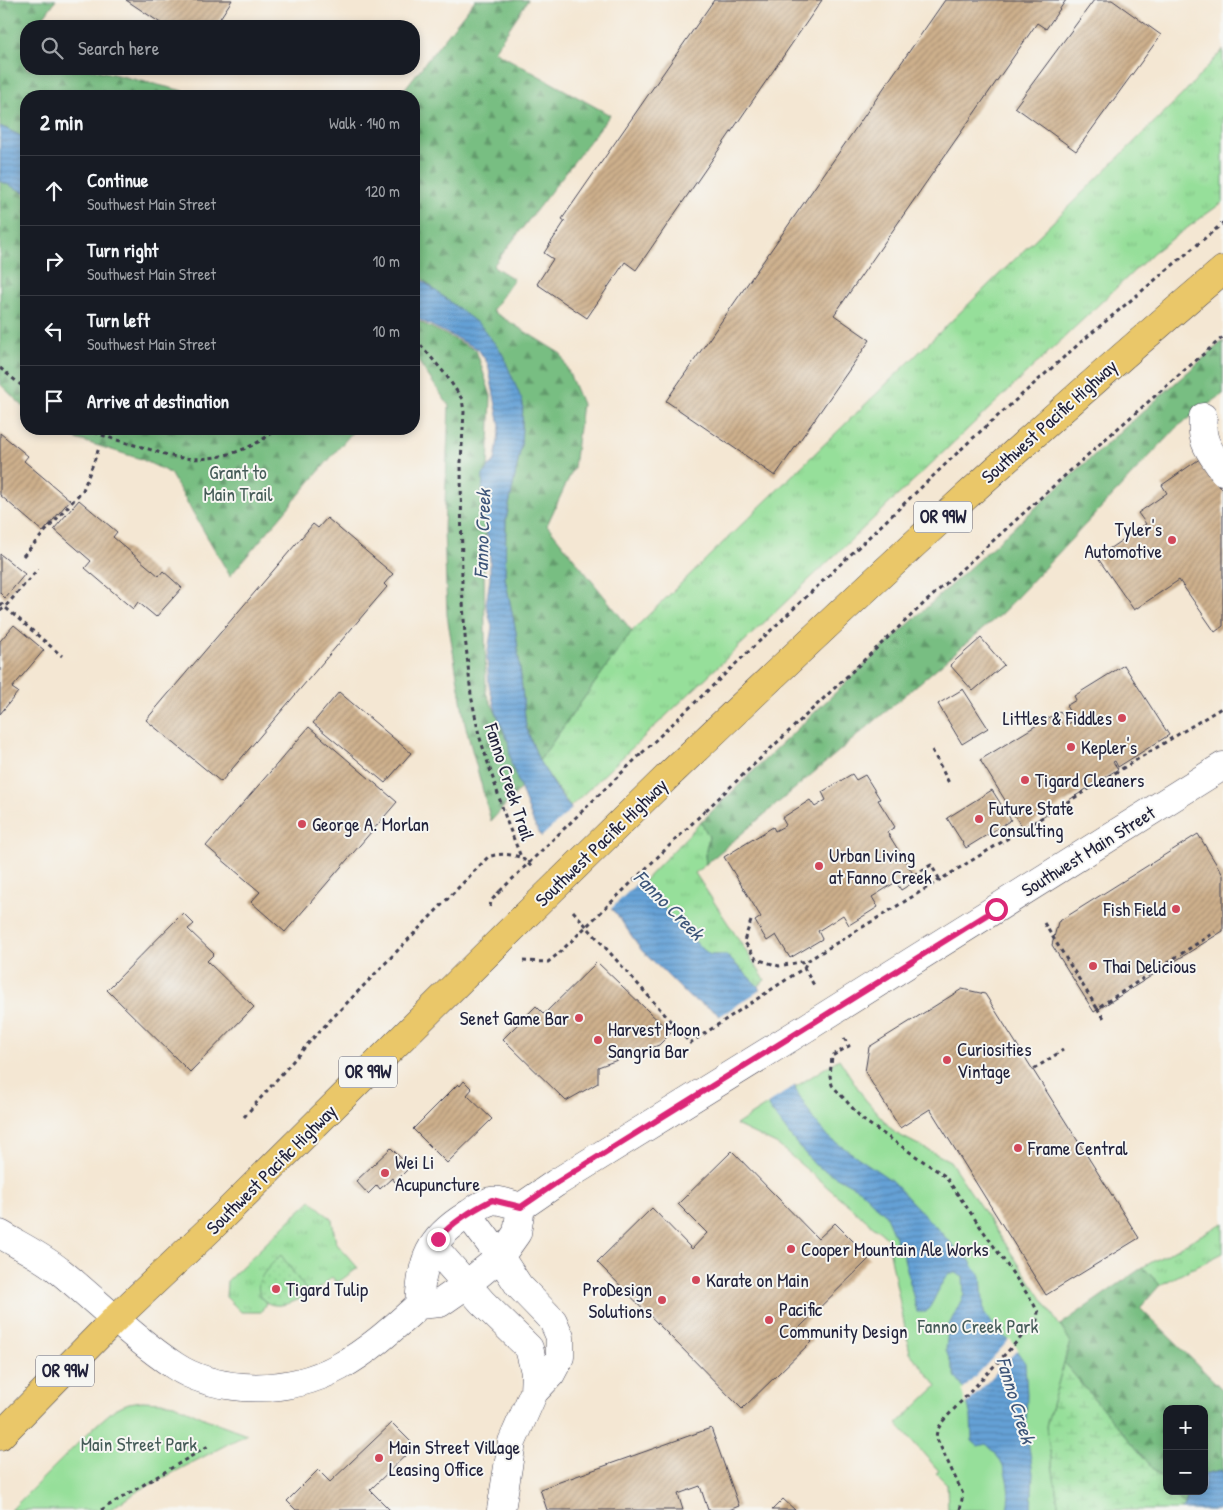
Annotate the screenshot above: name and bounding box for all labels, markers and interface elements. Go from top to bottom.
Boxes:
search box [20,20,420,75]
icon: search [38,34,66,62]
text: Search here [78,35,159,61]
text: 2 min [40,108,83,137]
text: Walk · 140 m [329,112,400,134]
text: Continue [87,167,148,193]
icon: ahead [40,177,68,205]
text: 120 m [365,180,400,202]
text: Southwest Main Street [87,193,216,215]
text: Turn right [87,237,158,263]
icon: right [40,247,68,275]
text: 10 m [372,250,400,272]
text: Southwest Main Street [87,263,216,285]
text: Turn left [87,307,150,333]
icon: left [40,317,68,345]
text: 10 m [372,320,400,342]
text: Southwest Main Street [87,333,216,355]
street label: Southwest Pacific Highway [975,353,1123,489]
icon: arrive [40,387,68,415]
text: Arrive at destination [87,388,229,414]
park label: Grant to Main Trail [204,459,273,507]
water label: Fanno Creek [466,487,497,579]
road number: OR 99W [914,502,972,532]
place label: Tyler's Automotive [1084,516,1162,564]
marker: Tyler's Automotive [1166,534,1178,546]
place label: Littles & Fiddles [1003,705,1112,731]
marker: Littles & Fiddles [1116,712,1128,724]
street label: Fanno Creek Trail [478,719,541,845]
place label: Kepler's [1081,734,1137,760]
marker: Kepler's [1065,741,1077,753]
place label: Tigard Cleaners [1035,767,1144,793]
street label: Southwest Pacific Highway [529,772,673,912]
marker: Tigard Cleaners [1019,774,1031,786]
place label: Future State Consulting [988,795,1074,843]
street label: Southwest Main Street [1016,799,1160,903]
place label: George A. Morlan [312,811,429,837]
marker: Future State Consulting [973,813,985,825]
marker: George A. Morlan [296,818,308,830]
place label: Urban Living at Fanno Creek [829,842,932,890]
marker: Urban Living at Fanno Creek [813,860,825,872]
water label: Fanno Creek [628,864,712,947]
place label: Fish Field [1103,896,1167,922]
route start [985,898,1008,921]
marker: Fish Field [1170,903,1182,915]
place label: Thai Delicious [1103,953,1196,979]
marker: Thai Delicious [1087,960,1099,972]
place label: Senet Game Bar [460,1005,570,1031]
marker: Senet Game Bar [573,1012,585,1024]
place label: Harvest Moon Sangria Bar [608,1016,700,1064]
marker: Harvest Moon Sangria Bar [592,1034,604,1046]
place label: Curiosities Vintage [957,1036,1031,1084]
marker: Curiosities Vintage [941,1054,953,1066]
road number: OR 99W [339,1056,397,1088]
street label: Southwest Pacific Highway [200,1098,342,1240]
place label: Frame Central [1027,1135,1129,1161]
marker: Frame Central [1012,1142,1024,1154]
place label: Wei Li Acupuncture [395,1149,480,1197]
marker: Wei Li Acupuncture [379,1167,391,1179]
route end [427,1228,450,1251]
place label: Cooper Mountain Ale Works [801,1236,989,1262]
marker: Cooper Mountain Ale Works [785,1243,797,1255]
place label: Karate on Main [706,1267,809,1293]
marker: Karate on Main [690,1274,702,1286]
place label: Tigard Tulip [286,1276,368,1302]
place label: ProDesign Solutions [583,1276,652,1324]
marker: Tigard Tulip [270,1283,282,1295]
marker: ProDesign Solutions [656,1294,668,1306]
place label: Pacific Community Design [779,1296,908,1344]
park label: Fanno Creek Park [917,1313,1038,1339]
marker: Pacific Community Design [763,1314,775,1326]
water label: Fanno Creek [991,1353,1043,1448]
road number: OR 99W [36,1355,94,1386]
map controls [1163,1405,1208,1495]
button: + [1163,1405,1208,1450]
park label: Main Street Park [81,1431,197,1457]
place label: Main Street Village Leasing Office [389,1434,521,1482]
button: − [1163,1450,1208,1495]
marker: Main Street Village Leasing Office [373,1452,385,1464]

